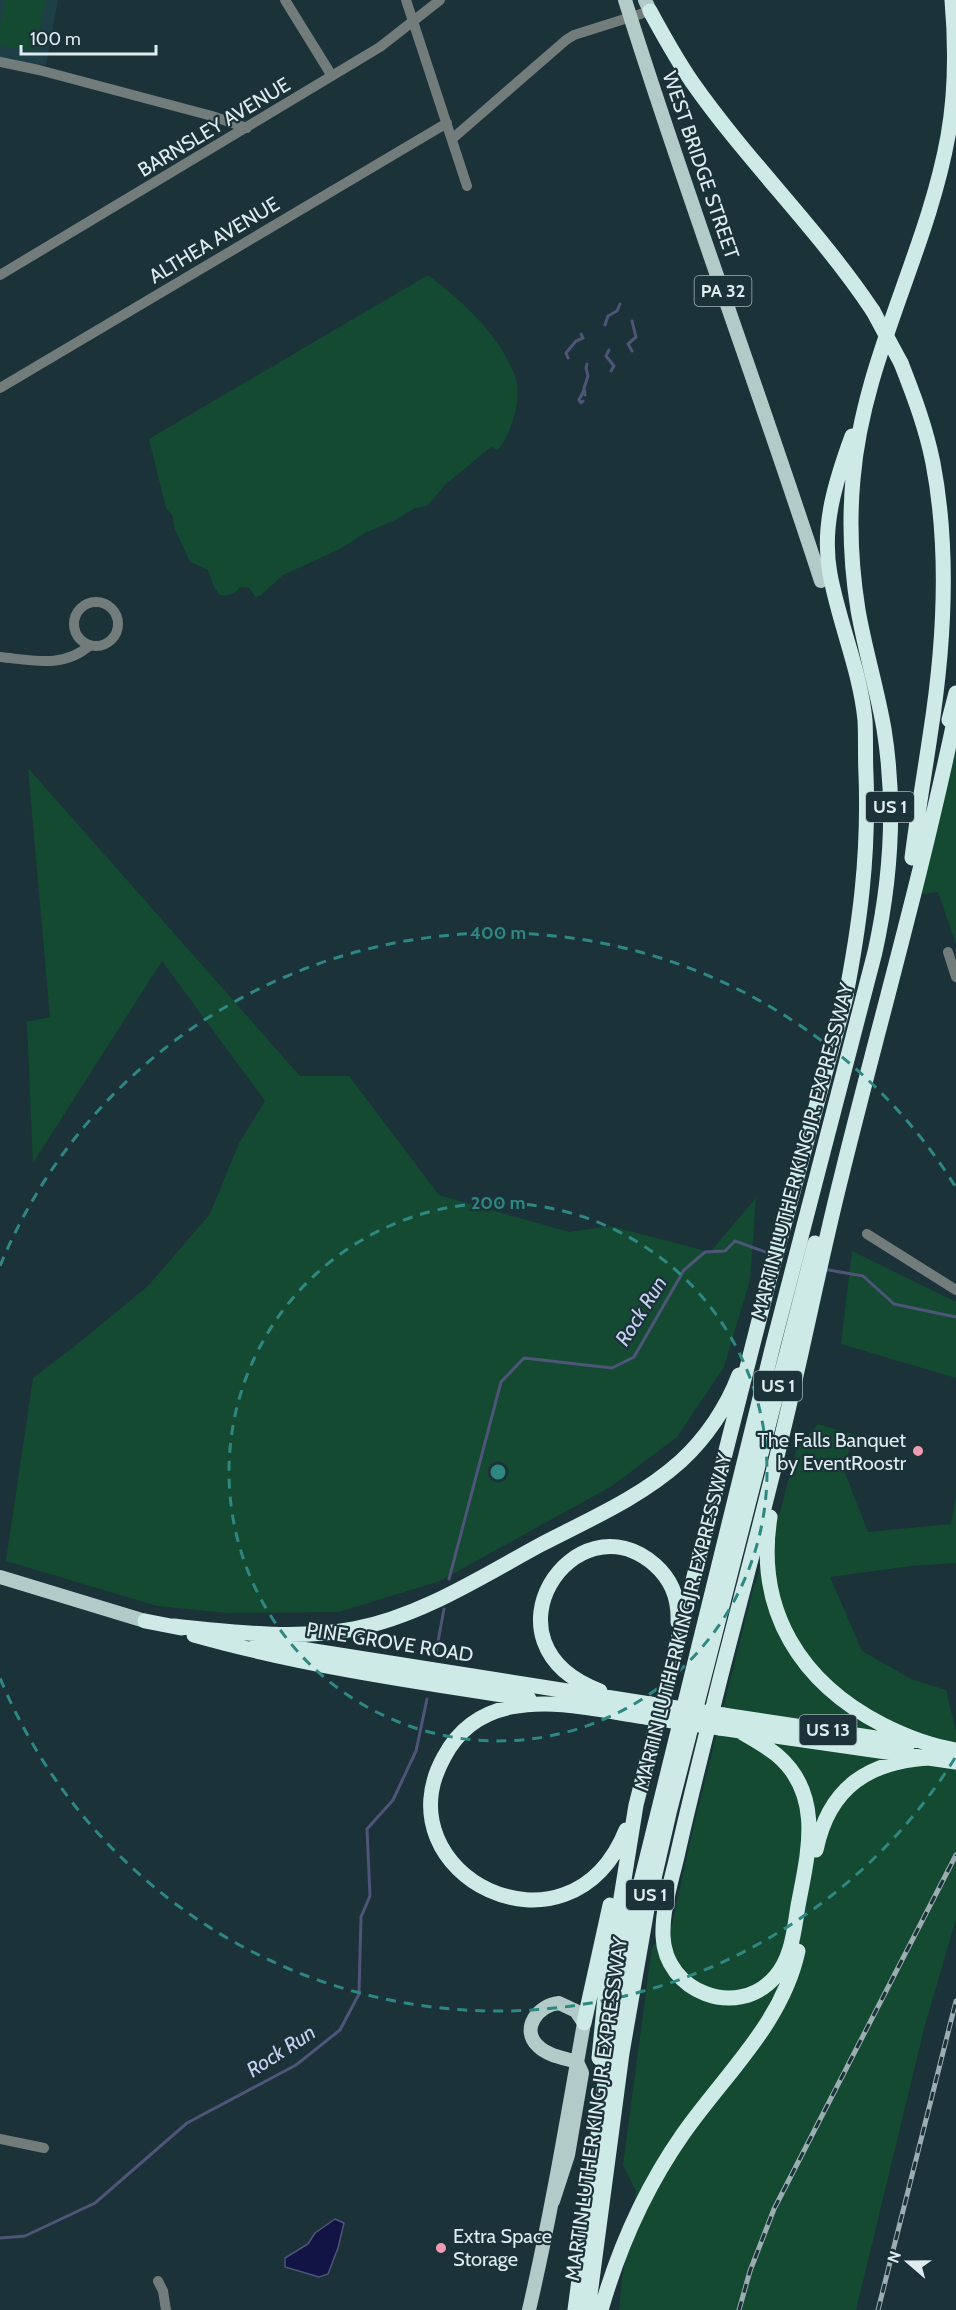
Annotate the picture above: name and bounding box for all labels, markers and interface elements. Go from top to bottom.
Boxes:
scale bar [21,18,156,56]
text: 100 m [30,28,81,50]
street label: WEST BRIDGE STREET [658,68,744,262]
street label: BARNSLEY AVENUE [134,72,294,182]
street label: ALTHEA AVENUE [144,192,284,288]
road number: PA 32 [694,276,752,306]
road number: US 1 [866,792,914,822]
text: 400 m [470,922,526,944]
street label: MARTIN LUTHER KING JR. EXPRESSWAY [746,980,859,1322]
text: 200 m [471,1192,525,1214]
water label: Rock Run [610,1271,672,1350]
road number: US 1 [754,1371,802,1401]
place label: The Falls Banquet by EventRoostr [757,1428,907,1475]
marker: The Falls Banquet by EventRoostr [911,1444,925,1458]
street label: MARTIN LUTHER KING JR. EXPRESSWAY [629,1450,737,1793]
centre of rings [488,1462,508,1482]
street label: PINE GROVE ROAD [305,1617,475,1667]
road number: US 13 [800,1715,856,1745]
road number: US 1 [626,1880,674,1910]
street label: MARTIN LUTHER KING JR. EXPRESSWAY [560,1935,632,2282]
water label: Rock Run [242,2019,320,2082]
place label: Extra Space Storage [453,2224,552,2271]
north arrow [878,2232,938,2292]
marker: Extra Space Storage [434,2241,448,2255]
text: N [884,2248,905,2266]

